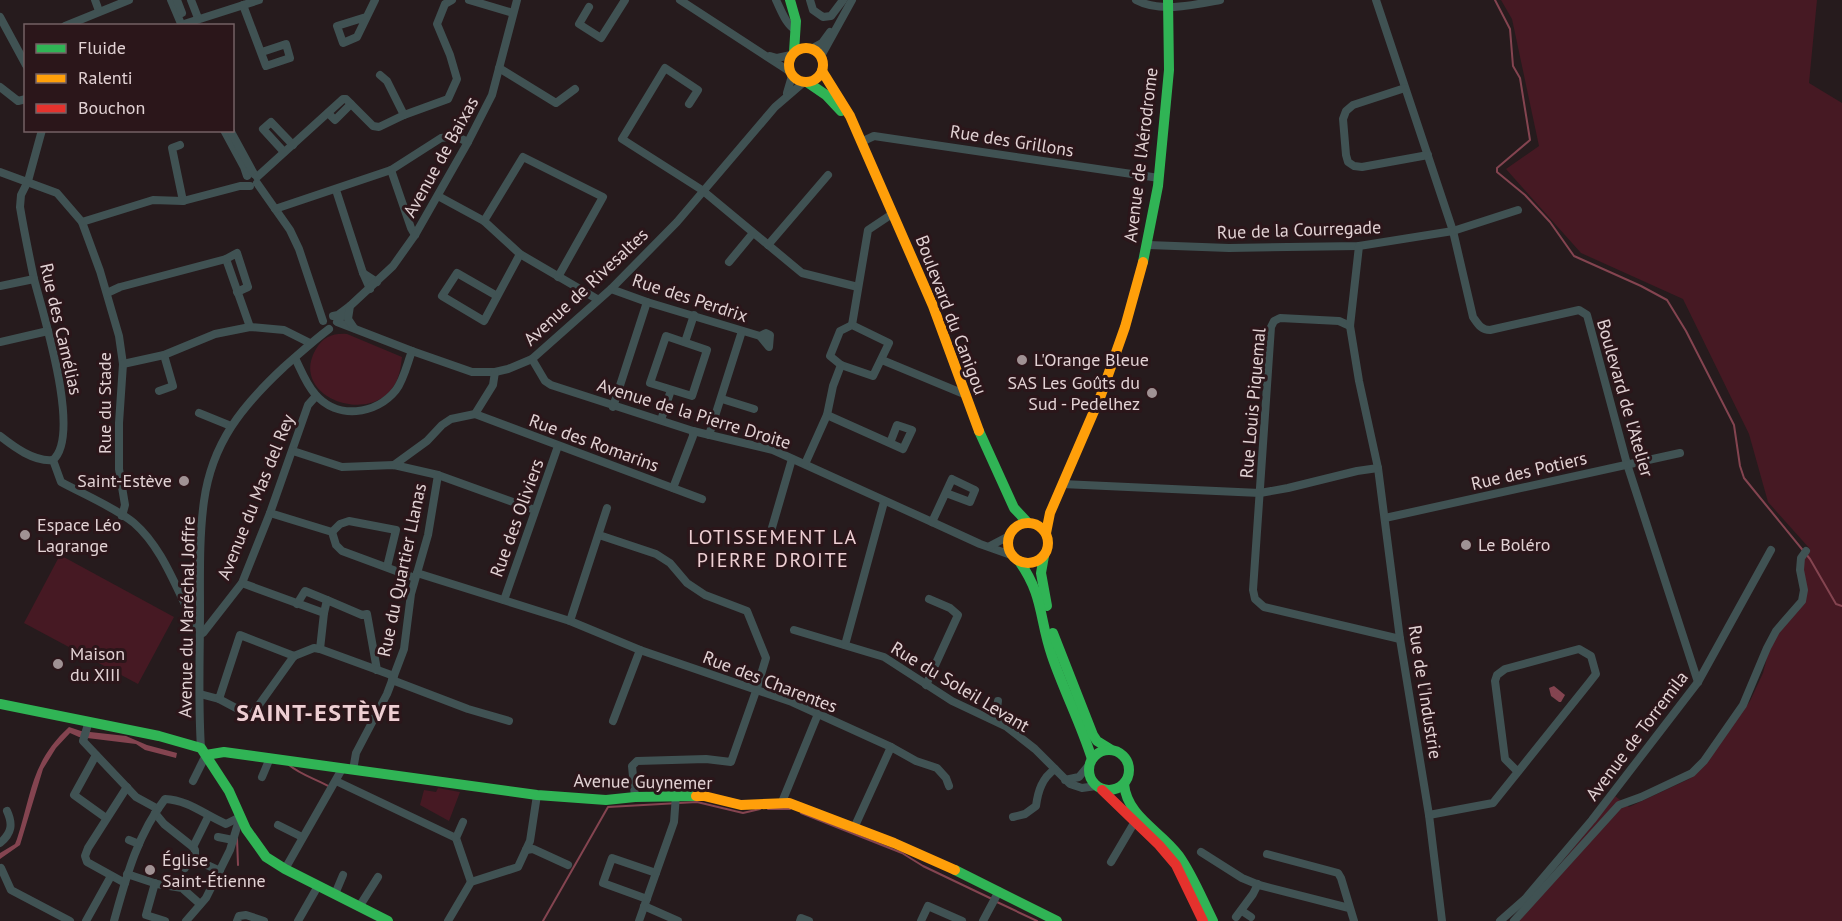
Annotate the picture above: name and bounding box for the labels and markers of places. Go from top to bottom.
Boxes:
place label: L'Orange Bleue [1034,348,1149,371]
marker: L'Orange Bleue [1015,353,1029,367]
place label: SAS Les Goûts du Sud - Pedelhez [1008,371,1140,415]
marker: SAS Les Goûts du Sud - Pedelhez [1145,386,1159,400]
place label: Saint-Estève [77,469,172,492]
marker: Saint-Estève [177,474,191,488]
place label: Espace Léo Lagrange [37,513,121,557]
marker: Espace Léo Lagrange [18,528,32,542]
place label: Le Boléro [1478,533,1551,556]
marker: Le Boléro [1459,538,1473,552]
place label: Maison du XIII [70,642,125,686]
marker: Maison du XIII [51,657,65,671]
place label: Église Saint-Étienne [162,848,266,892]
marker: Église Saint-Étienne [143,863,157,877]

